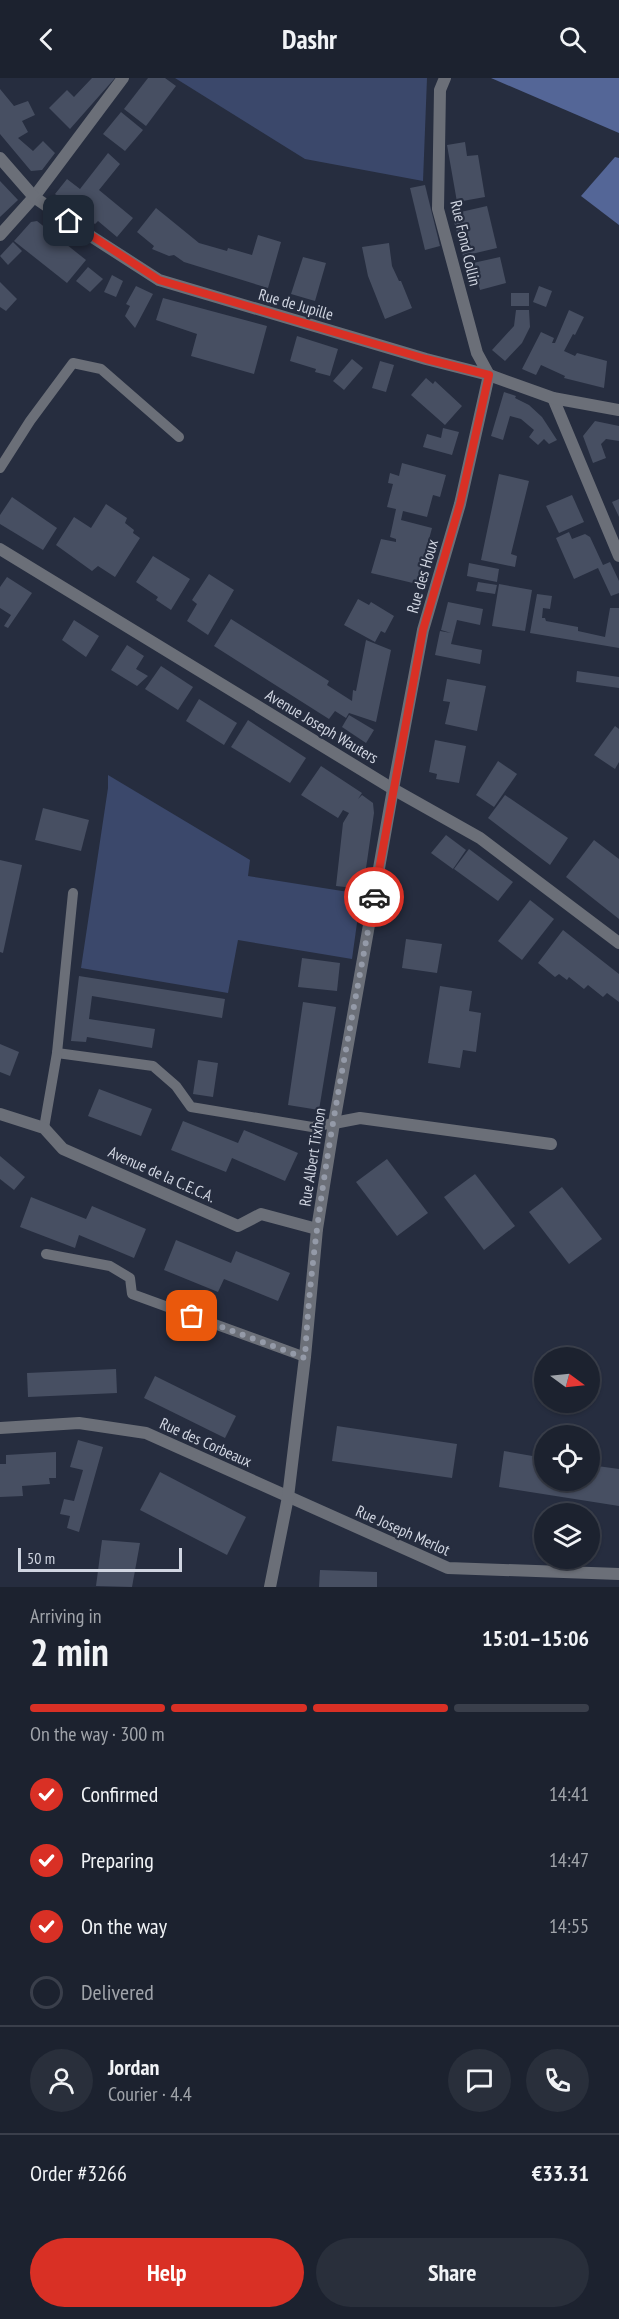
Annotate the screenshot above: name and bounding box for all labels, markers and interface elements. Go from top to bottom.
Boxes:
text: Dashr [282,22,337,56]
icon: back [30,23,63,56]
icon: search [556,23,589,56]
pin [43,195,94,246]
street label: Rue Fond Collin [446,198,486,288]
icon: home [52,204,85,237]
street label: Rue de Jupille [256,284,336,324]
street label: Rue des Houx [402,536,442,615]
street label: Avenue Joseph Wauters [262,684,382,768]
courier [344,867,404,927]
icon: car [358,881,391,914]
street label: Rue Albert Tixhon [294,1106,330,1208]
street label: Avenue de la C.E.C.A. [105,1141,219,1207]
pin [166,1290,217,1341]
icon: bag [175,1299,208,1332]
north arrow [534,1347,600,1413]
map controls [534,1347,600,1569]
street label: Rue des Corbeaux [157,1413,255,1471]
button: locate [534,1425,600,1491]
street label: Rue Joseph Merlot [353,1500,454,1560]
button: layers [534,1503,600,1569]
scale bar [18,1545,182,1572]
text: 50 m [27,1548,55,1568]
text: Arriving in [30,1603,102,1629]
text: 15:01–15:06 [482,1624,589,1652]
text: 2 min [30,1626,109,1677]
text: On the way · 300 m [30,1721,165,1747]
icon: check [30,1778,63,1811]
text: Confirmed [81,1780,158,1808]
text: 14:41 [549,1781,589,1807]
icon: check [30,1844,63,1877]
text: Preparing [81,1846,154,1874]
text: 14:47 [549,1847,589,1873]
icon: check [30,1910,63,1943]
text: On the way [81,1912,167,1940]
text: 14:55 [549,1913,589,1939]
text: Delivered [81,1978,154,2006]
button: person [30,2049,93,2112]
button: chat [448,2049,511,2112]
button: phone [526,2049,589,2112]
text: Jordan [108,2053,159,2081]
text: Courier · 4.4 [108,2081,192,2107]
text: Order #3266 [30,2159,127,2187]
text: €33.31 [532,2159,589,2187]
button: Help [30,2238,304,2307]
button: Share [316,2238,589,2307]

